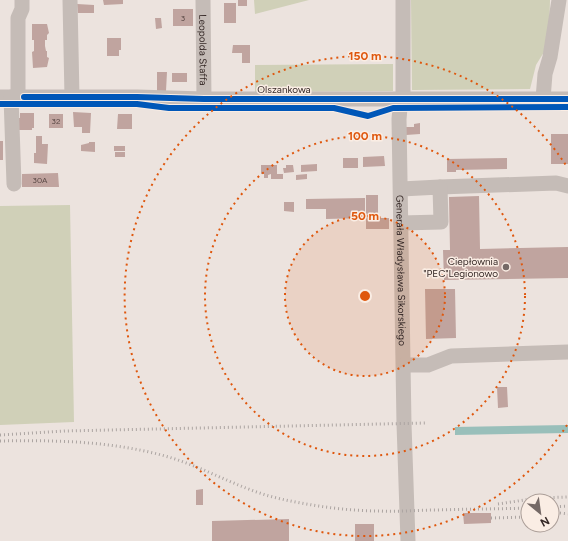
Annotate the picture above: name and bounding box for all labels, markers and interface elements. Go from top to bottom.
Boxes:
house number: 3 [181,13,185,23]
street label: Leopolda Staffa [197,14,210,86]
text: 150 m [348,49,382,63]
street label: Olszankowa [257,83,311,96]
house number: 32 [52,116,60,126]
text: 100 m [348,129,382,143]
house number: 30A [33,175,48,185]
street label: Generała Władysława Sikorskiego [394,195,409,346]
text: 50 m [351,209,379,223]
place label: Ciepłownia "PEC"Legionowo [423,255,498,280]
marker: Ciepłownia "PEC"Legionowo [501,262,511,272]
centre of rings [358,289,372,303]
north arrow [520,493,560,533]
text: N [538,514,551,529]

